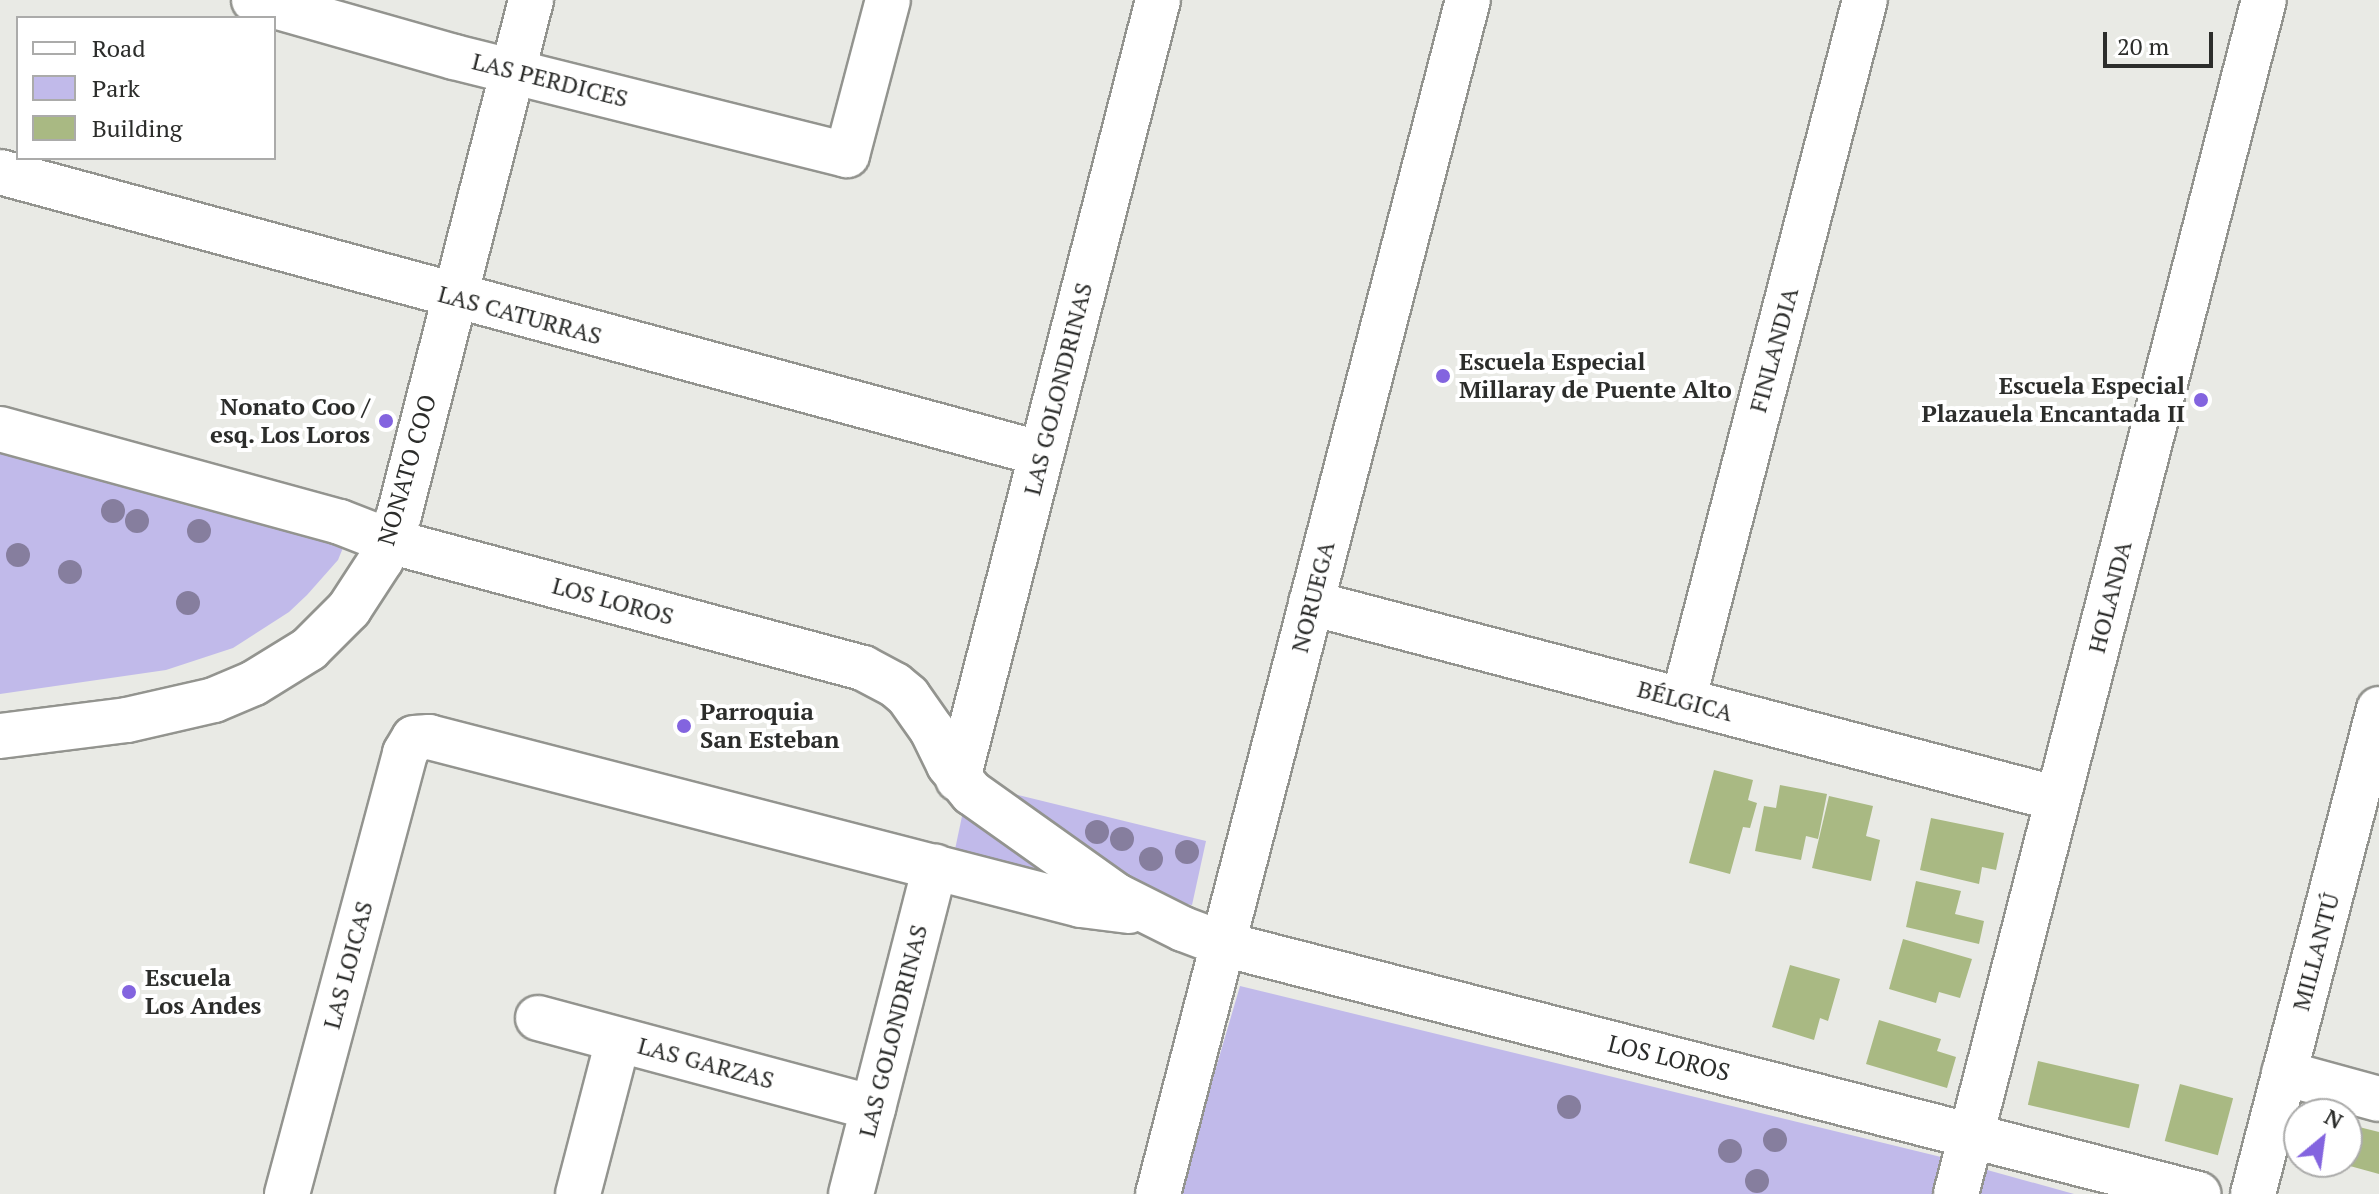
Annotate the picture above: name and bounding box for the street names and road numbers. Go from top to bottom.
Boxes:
street label: LAS PERDICES [469,47,631,113]
street label: LAS CATURRAS [435,279,605,351]
street label: LAS GOLONDRINAS [1018,280,1098,498]
street label: FINLANDIA [1744,284,1804,416]
street label: NONATO COO [372,391,442,549]
street label: NORUEGA [1285,538,1341,656]
street label: HOLANDA [2082,538,2138,656]
street label: LOS LOROS [549,571,677,631]
street label: BÉLGICA [1634,674,1736,728]
street label: MILLANTÚ [2286,890,2346,1014]
street label: LAS LOICAS [317,898,379,1032]
street label: LAS GOLONDRINAS [853,922,933,1140]
street label: LOS LOROS [1605,1029,1733,1087]
street label: LAS GARZAS [635,1031,777,1095]

